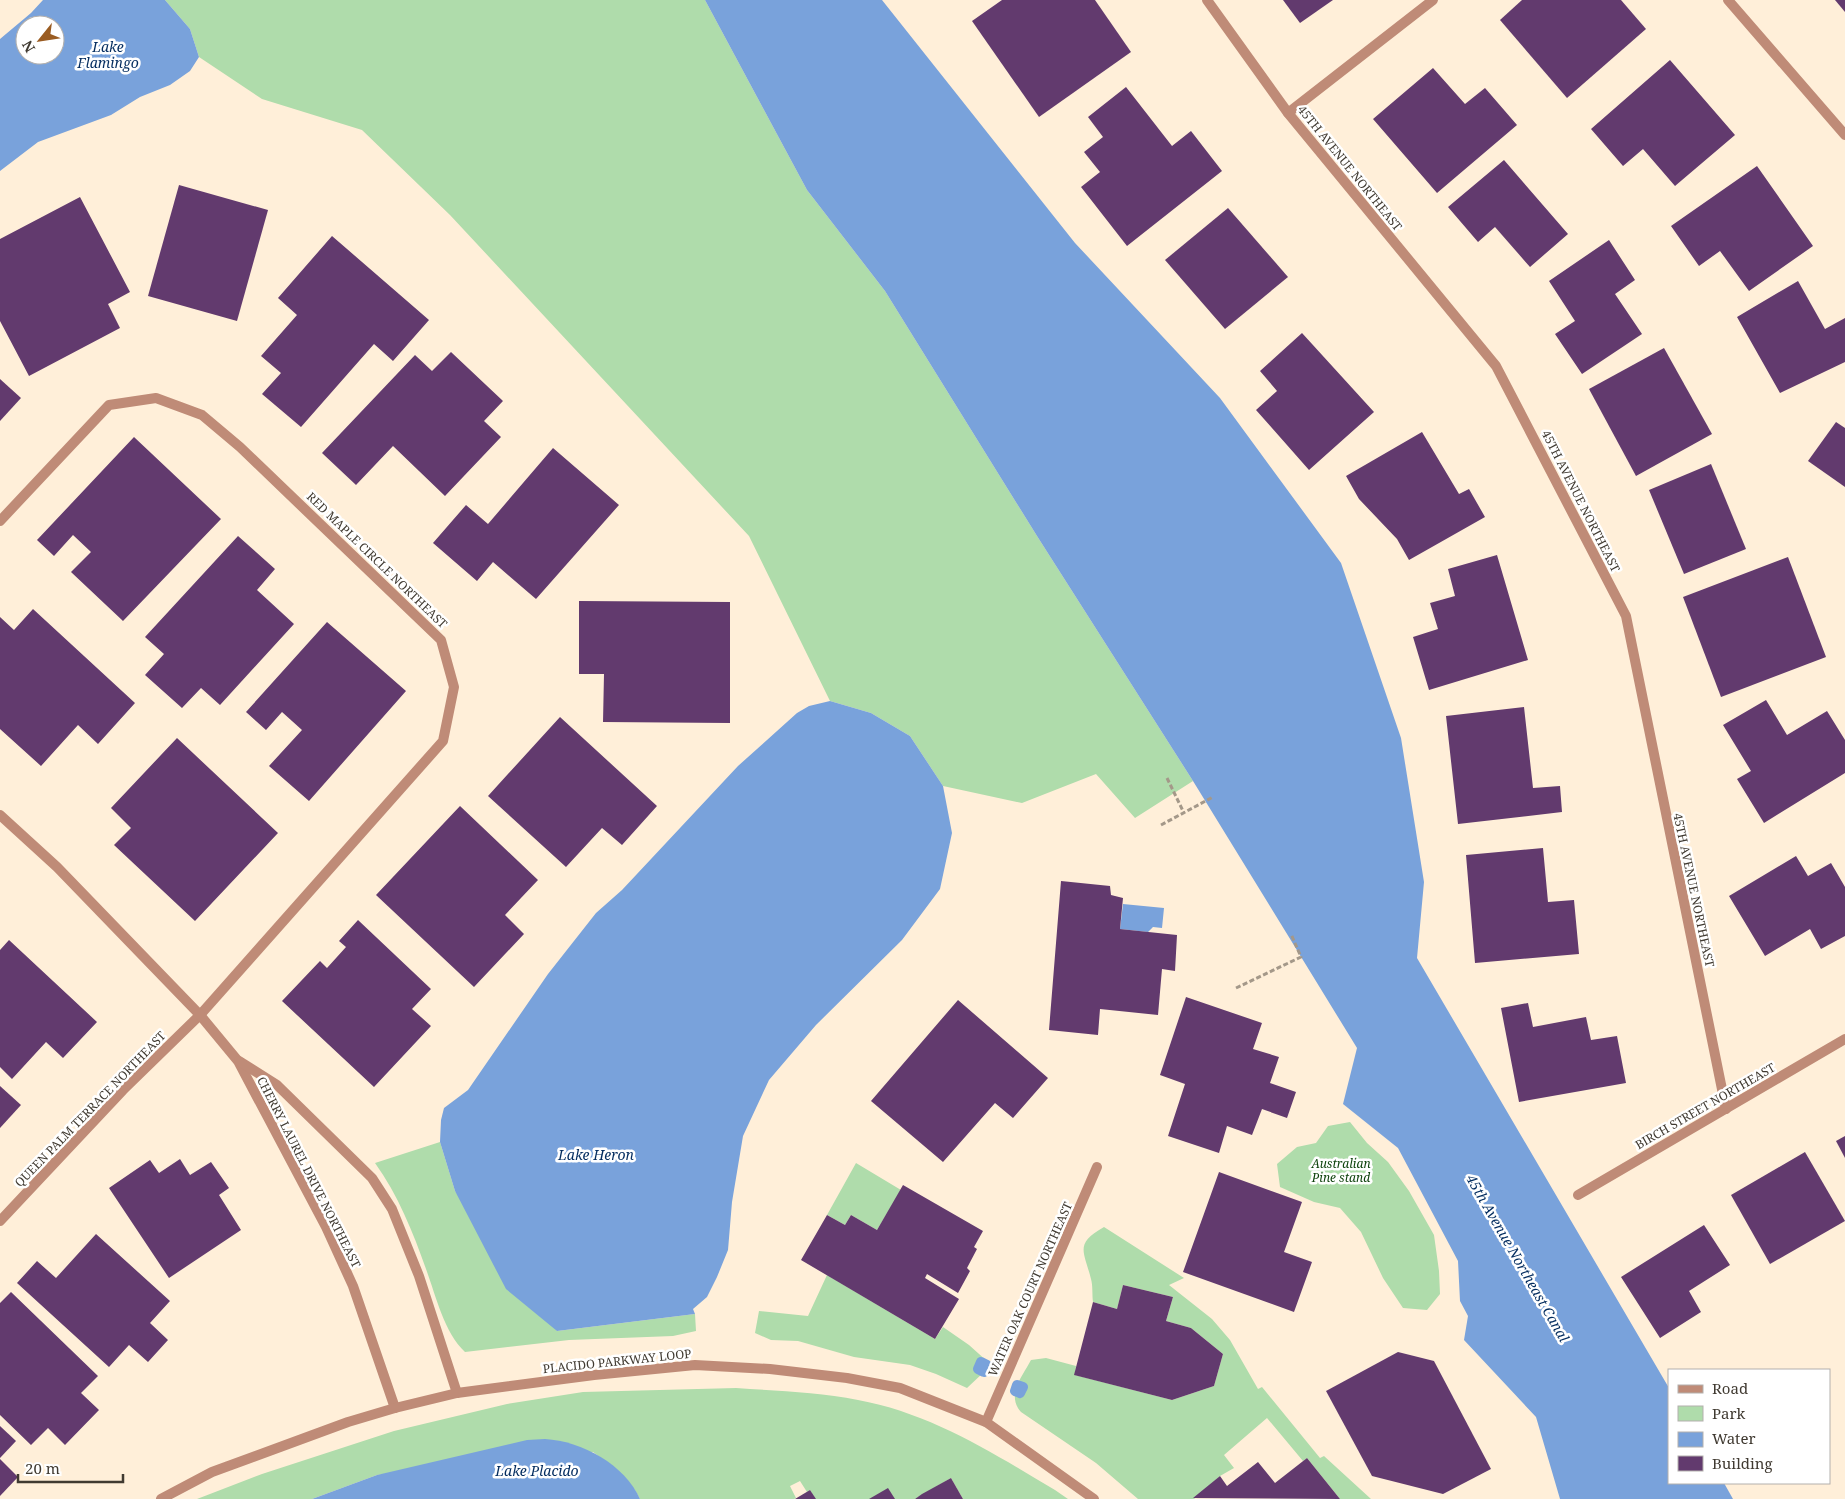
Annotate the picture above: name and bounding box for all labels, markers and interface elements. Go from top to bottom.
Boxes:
north arrow [15,15,65,65]
text: N [17,37,39,56]
water label: Lake Flamingo [76,37,139,72]
street label: 45TH AVENUE NORTHEAST [1294,102,1406,235]
street label: 45TH AVENUE NORTHEAST [1538,427,1624,575]
street label: RED MAPLE CIRCLE NORTHEAST [303,488,451,632]
street label: 45TH AVENUE NORTHEAST [1669,811,1719,969]
street label: QUEEN PALM TERRACE NORTHEAST [11,1027,170,1191]
street label: BIRCH STREET NORTHEAST [1632,1059,1779,1153]
street label: CHERRY LAUREL DRIVE NORTHEAST [253,1073,365,1271]
water label: Lake Heron [557,1145,634,1164]
park label: Australian Pine stand [1310,1155,1371,1186]
water label: 45th Avenue Northeast Canal [1462,1170,1574,1346]
street label: WATER OAK COURT NORTHEAST [984,1199,1076,1379]
street label: PLACIDO PARKWAY LOOP [542,1345,692,1377]
legend [1668,1369,1830,1484]
text: Road [1712,1378,1748,1398]
text: Park [1712,1403,1746,1423]
text: Water [1712,1428,1755,1448]
scale bar [18,1452,122,1484]
text: Building [1712,1453,1773,1473]
text: 20 m [25,1458,60,1478]
water label: Lake Placido [494,1461,579,1480]

